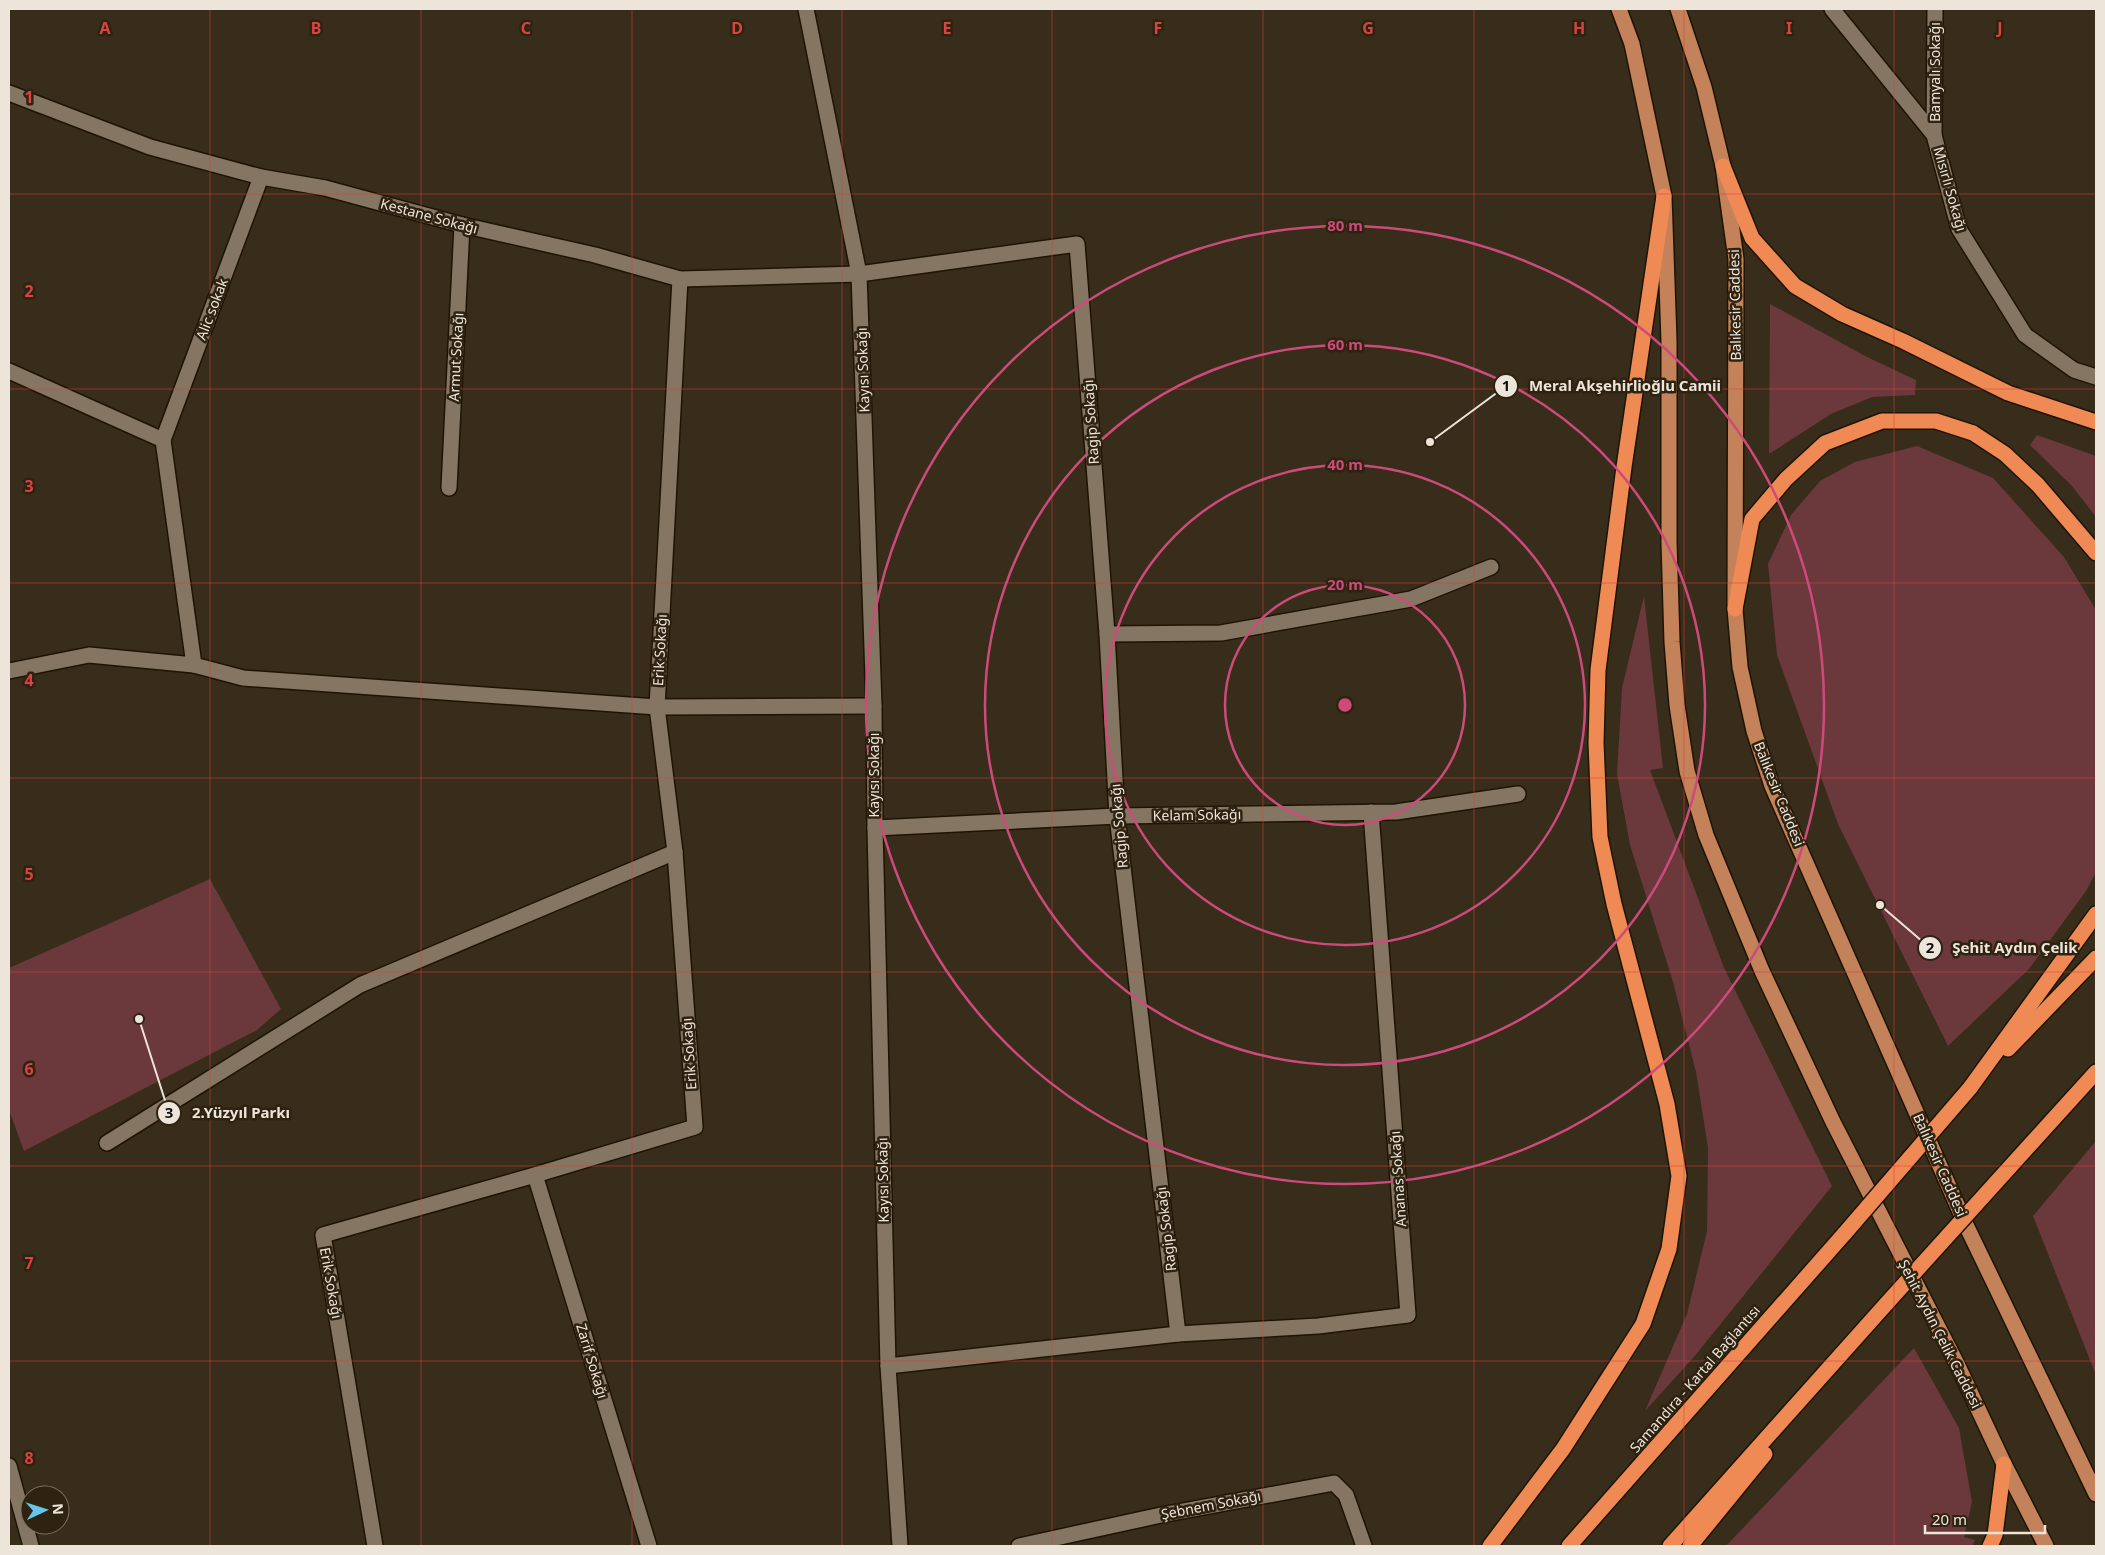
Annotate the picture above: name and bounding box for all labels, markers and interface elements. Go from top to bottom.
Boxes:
text: A [99,17,111,39]
text: B [311,17,321,39]
text: C [521,17,531,39]
text: D [731,17,743,39]
text: E [943,17,952,39]
text: F [1154,17,1162,39]
text: G [1362,17,1374,39]
text: H [1573,17,1585,39]
text: I [1786,17,1792,39]
text: J [1995,17,2003,39]
street label: Bamyalı Sokağı [1925,22,1944,122]
text: 1 [24,86,34,108]
street label: Mısırlı Sokağı [1929,144,1972,233]
street label: Kestane Sokağı [378,193,480,238]
text: 80 m [1327,215,1363,235]
street label: Balıkesir Caddesi [1724,249,1745,361]
street label: Alic sokak [191,275,232,342]
text: 2 [24,280,34,302]
street label: Armut Sokağı [444,312,467,402]
street label: Kayısı Sokağı [852,327,873,413]
text: 60 m [1327,334,1363,354]
callout: Meral Akşehirlioğlu Camii [1494,371,1731,401]
text: 1 [1502,375,1510,395]
text: Meral Akşehirlioğlu Camii [1529,375,1721,395]
street label: Ragip Sokağı [1078,379,1103,465]
text: 40 m [1327,454,1363,474]
text: 3 [24,475,34,497]
text: 20 m [1327,574,1363,594]
street label: Erik Sokağı [648,614,671,686]
text: 4 [24,669,34,691]
centre of rings [1336,696,1354,714]
street label: Kayısı Sokağı [864,733,883,817]
street label: Balıkesir Caddesi [1750,739,1809,849]
street label: Ragip Sokağı [1105,783,1132,869]
street label: Kelam Sokağı [1153,804,1241,825]
text: 5 [24,863,34,885]
callout: Şehit Aydın Çelik [1918,933,2088,963]
text: 2 [1926,937,1935,957]
text: Şehit Aydın Çelik [1952,937,2078,957]
street label: Erik Sokağı [677,1017,700,1091]
text: 6 [24,1058,34,1080]
callout: 2.Yüzyıl Parkı [157,1098,300,1128]
text: 3 [165,1102,173,1122]
text: 2.Yüzyıl Parkı [192,1102,290,1122]
street label: Balıkesir Caddesi [1909,1110,1972,1220]
street label: Ananas Sokağı [1385,1130,1410,1228]
street label: Kayısı Sokağı [872,1137,893,1223]
street label: Ragip Sokağı [1151,1186,1180,1272]
street label: Erik Sokağı [316,1246,347,1320]
text: 7 [24,1252,34,1274]
street label: Şehit Aydın Çelik Caddesi [1895,1256,1986,1411]
street label: Samandıra - Kartal Bağlantısı [1625,1301,1764,1456]
street label: Zarif Sokağı [572,1321,613,1401]
text: 8 [24,1447,34,1469]
north arrow [20,1485,70,1535]
street label: Şebnem Sokağı [1159,1486,1262,1523]
scale bar [1925,1502,2045,1534]
text: N [49,1503,68,1515]
text: 20 m [1932,1509,1967,1529]

